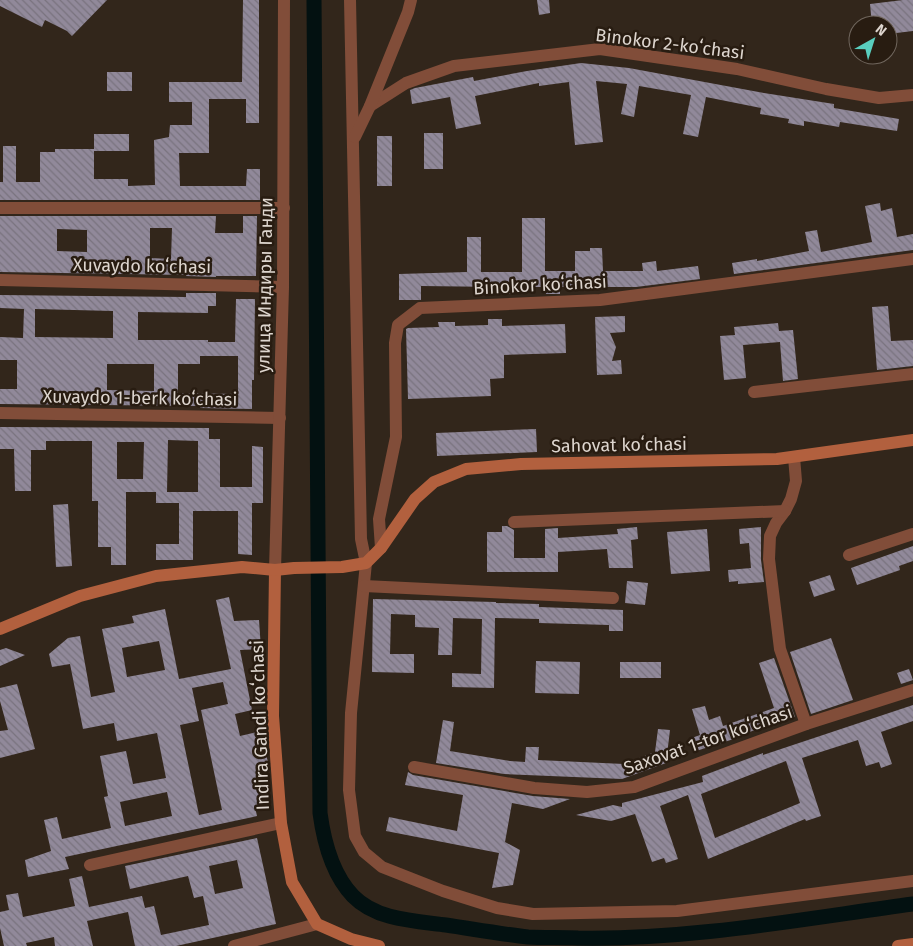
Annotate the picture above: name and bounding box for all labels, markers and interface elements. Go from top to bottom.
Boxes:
north arrow [848,15,898,65]
text: N [872,21,890,40]
street label: Binokor 2-koʻchasi [594,24,746,64]
street label: улица Индиры Ганди [252,197,278,373]
street label: Xuvaydo koʻchasi [73,254,211,278]
street label: Binokor koʻchasi [473,271,607,299]
street label: Xuvaydo 1-berk koʻchasi [42,385,238,411]
street label: Sahovat koʻchasi [551,433,687,457]
street label: Indira Gandi koʻchasi [246,639,274,811]
street label: Saxovat 1-tor koʻchasi [621,701,795,779]

